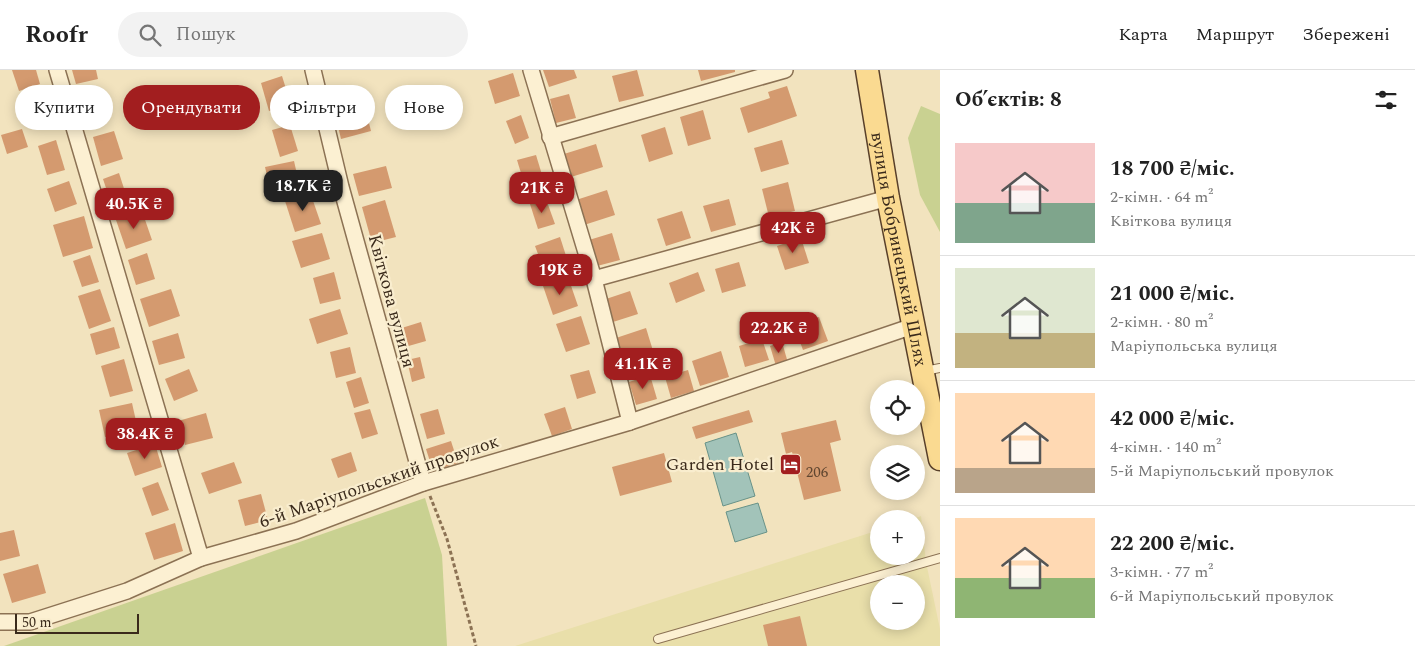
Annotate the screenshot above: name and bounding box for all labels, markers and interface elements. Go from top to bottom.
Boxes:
search box [118,12,468,57]
text: Roofr [25,17,88,53]
text: Пошук [176,20,236,49]
icon: search [136,21,164,49]
text: Карта [1118,21,1168,48]
text: Маршрут [1196,21,1274,48]
text: Збережені [1302,21,1390,48]
text: Об’єктів: 8 [955,84,1062,116]
chip: Купити [15,85,113,130]
chip: Орендувати [123,85,260,130]
chip: Фільтри [270,85,375,130]
chip: Нове [385,85,463,130]
icon: filters [1372,86,1400,114]
street label: вулиця Бобринецький Шлях [863,130,934,369]
text: 18 700 ₴/міс. [1110,153,1235,185]
icon: home [995,163,1055,223]
pin: 18.7K ₴ [257,170,349,212]
pin: 21K ₴ [507,172,577,214]
text: 18.7K ₴ [275,174,331,198]
text: 21K ₴ [520,176,564,200]
text: 2-кімн. · 64 m² [1110,185,1213,209]
pin: 40.5K ₴ [88,188,180,230]
text: 40.5K ₴ [106,192,162,216]
text: Квіткова вулиця [1110,209,1232,233]
pin: 42K ₴ [758,212,828,254]
text: 42K ₴ [771,216,815,240]
street label: Квіткова вулиця [361,231,422,371]
pin: 19K ₴ [525,254,595,296]
text: 19K ₴ [538,258,582,282]
text: 21 000 ₴/міс. [1110,278,1235,310]
icon: home [995,288,1055,348]
text: 2-кімн. · 80 m² [1110,310,1213,334]
pin: 22.2K ₴ [733,312,825,354]
text: 22.2K ₴ [751,316,807,340]
text: Маріупольська вулиця [1110,334,1278,358]
pin: 41.1K ₴ [597,348,689,390]
text: 41.1K ₴ [615,352,671,376]
map controls [870,380,925,630]
button: locate [870,380,925,435]
text: 42 000 ₴/міс. [1110,403,1235,435]
icon: home [995,413,1055,473]
pin: 38.4K ₴ [99,418,191,460]
text: 38.4K ₴ [117,422,173,446]
street label: 6-й Маріупольський провулок [256,428,503,535]
text: 4-кімн. · 140 m² [1110,435,1221,459]
button: layers [870,445,925,500]
place label: Garden Hotel [666,451,774,478]
hotel icon: Garden Hotel [778,452,802,476]
text: 5-й Маріупольський провулок [1110,459,1334,483]
house number: 206 [806,461,829,484]
button: + [870,510,925,565]
text: 22 200 ₴/міс. [1110,528,1235,560]
icon: home [995,538,1055,598]
text: 3-кімн. · 77 m² [1110,560,1213,584]
button: − [870,575,925,630]
text: 6-й Маріупольський провулок [1110,584,1334,608]
scale bar [15,611,139,634]
text: 50 m [22,612,52,633]

